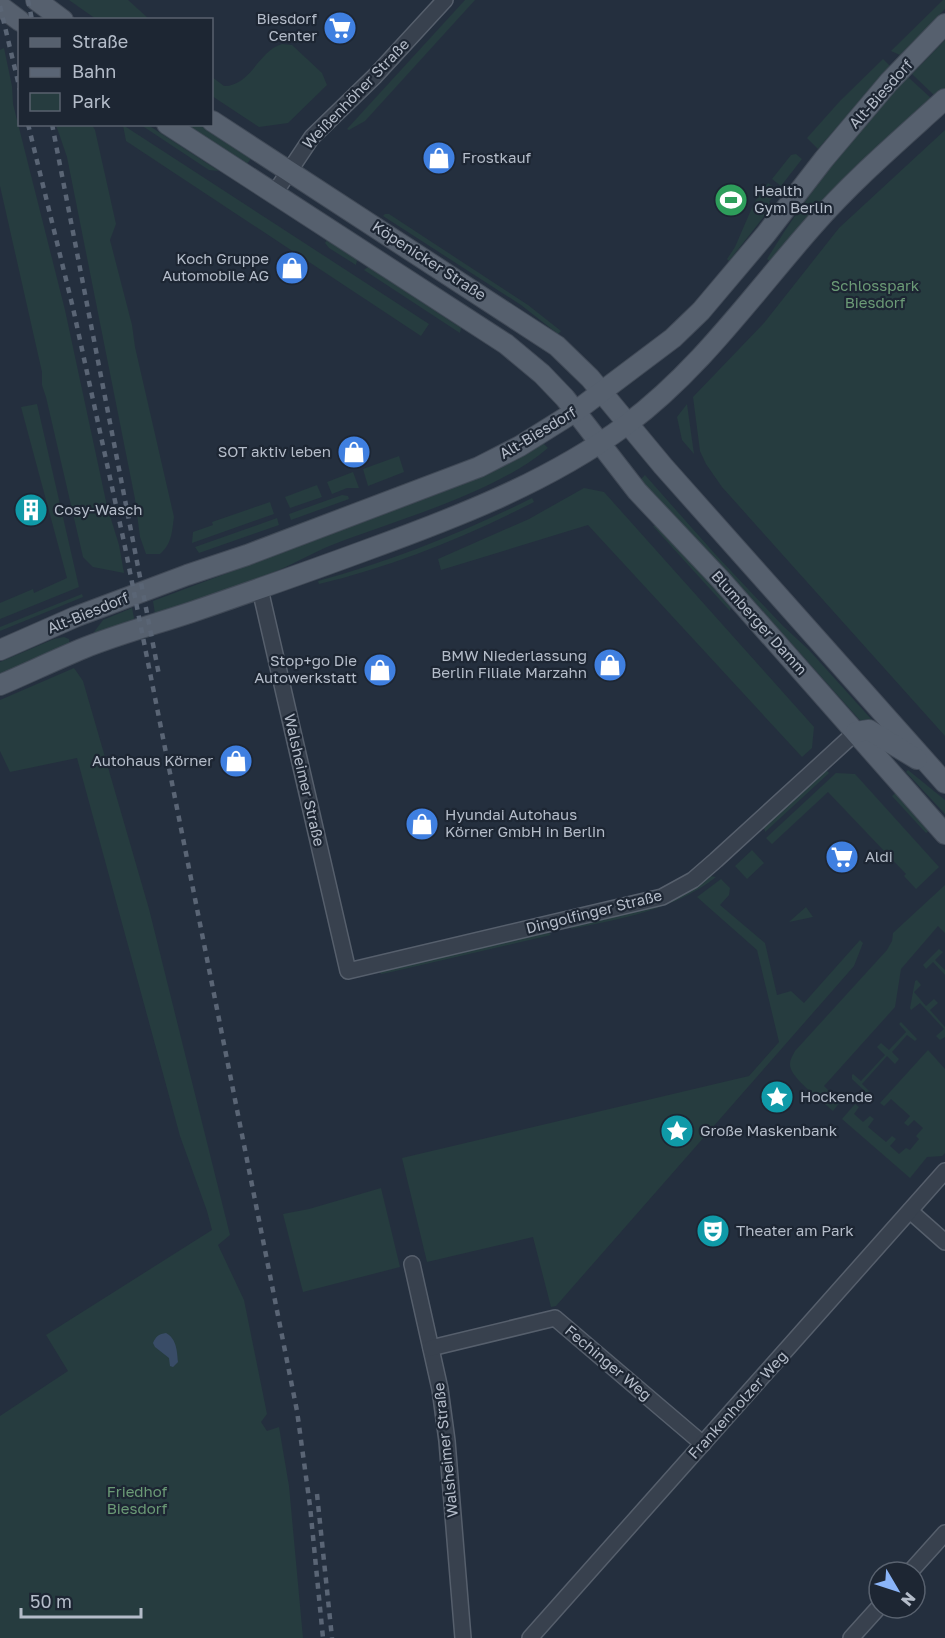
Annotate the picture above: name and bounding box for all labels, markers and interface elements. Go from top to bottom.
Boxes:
place label: Biesdorf Center [256,9,318,44]
supermarket icon: Biesdorf Center [322,10,358,46]
legend [18,18,213,126]
text: Straße [72,30,128,52]
street label: Weißenhöher Straße [298,34,413,152]
street label: Alt-Biesdorf [845,55,916,131]
text: Bahn [72,60,116,82]
text: Park [72,90,111,112]
shop icon: Frostkauf [421,140,457,176]
place label: Frostkauf [462,148,531,166]
place label: Health Gym Berlin [754,181,833,216]
sports icon: Health Gym Berlin [713,182,749,218]
street label: Köpenicker Straße [369,217,490,304]
place label: Koch Gruppe Automobile AG [162,249,269,284]
shop icon: Koch Gruppe Automobile AG [274,250,310,286]
park label: Schlosspark Biesdorf [831,276,920,311]
street label: Alt-Biesdorf [496,402,580,462]
shop icon: SOT aktiv leben [336,434,372,470]
place label: SOT aktiv leben [218,442,331,460]
building icon: Cosy-Wasch [13,492,49,528]
place label: Cosy-Wasch [54,500,143,518]
street label: Blumberger Damm [708,567,811,678]
street label: Alt-Biesdorf [44,587,131,637]
place label: BMW Niederlassung Berlin Filiale Marzahn [431,646,587,681]
shop icon: BMW Niederlassung Berlin Filiale Marzahn [592,647,628,683]
place label: Stop+go Die Autowerkstatt [254,651,357,686]
shop icon: Stop+go Die Autowerkstatt [362,652,398,688]
street label: Walsheimer Straße [281,712,329,848]
shop icon: Autohaus Körner [218,743,254,779]
place label: Autohaus Körner [92,751,213,769]
place label: Hyundai Autohaus Körner GmbH in Berlin [445,805,605,840]
shop icon: Hyundai Autohaus Körner GmbH in Berlin [404,806,440,842]
supermarket icon: Aldi [824,839,860,875]
place label: Aldi [865,847,893,865]
street label: Dingolfinger Straße [524,885,664,937]
place icon: Hockende [759,1079,795,1115]
place label: Hockende [800,1087,873,1105]
place icon: Große Maskenbank [659,1113,695,1149]
place label: Große Maskenbank [700,1121,838,1139]
theatre icon: Theater am Park [695,1213,731,1249]
place label: Theater am Park [736,1221,854,1239]
street label: Fechinger Weg [562,1321,656,1404]
street label: Frankenholzer Weg [684,1347,791,1462]
street label: Walsheimer Straße [429,1382,461,1518]
park label: Friedhof Biesdorf [107,1482,168,1517]
north arrow [867,1560,927,1620]
scale bar [21,1581,141,1619]
text: N [897,1588,920,1610]
text: 50 m [30,1590,72,1612]

